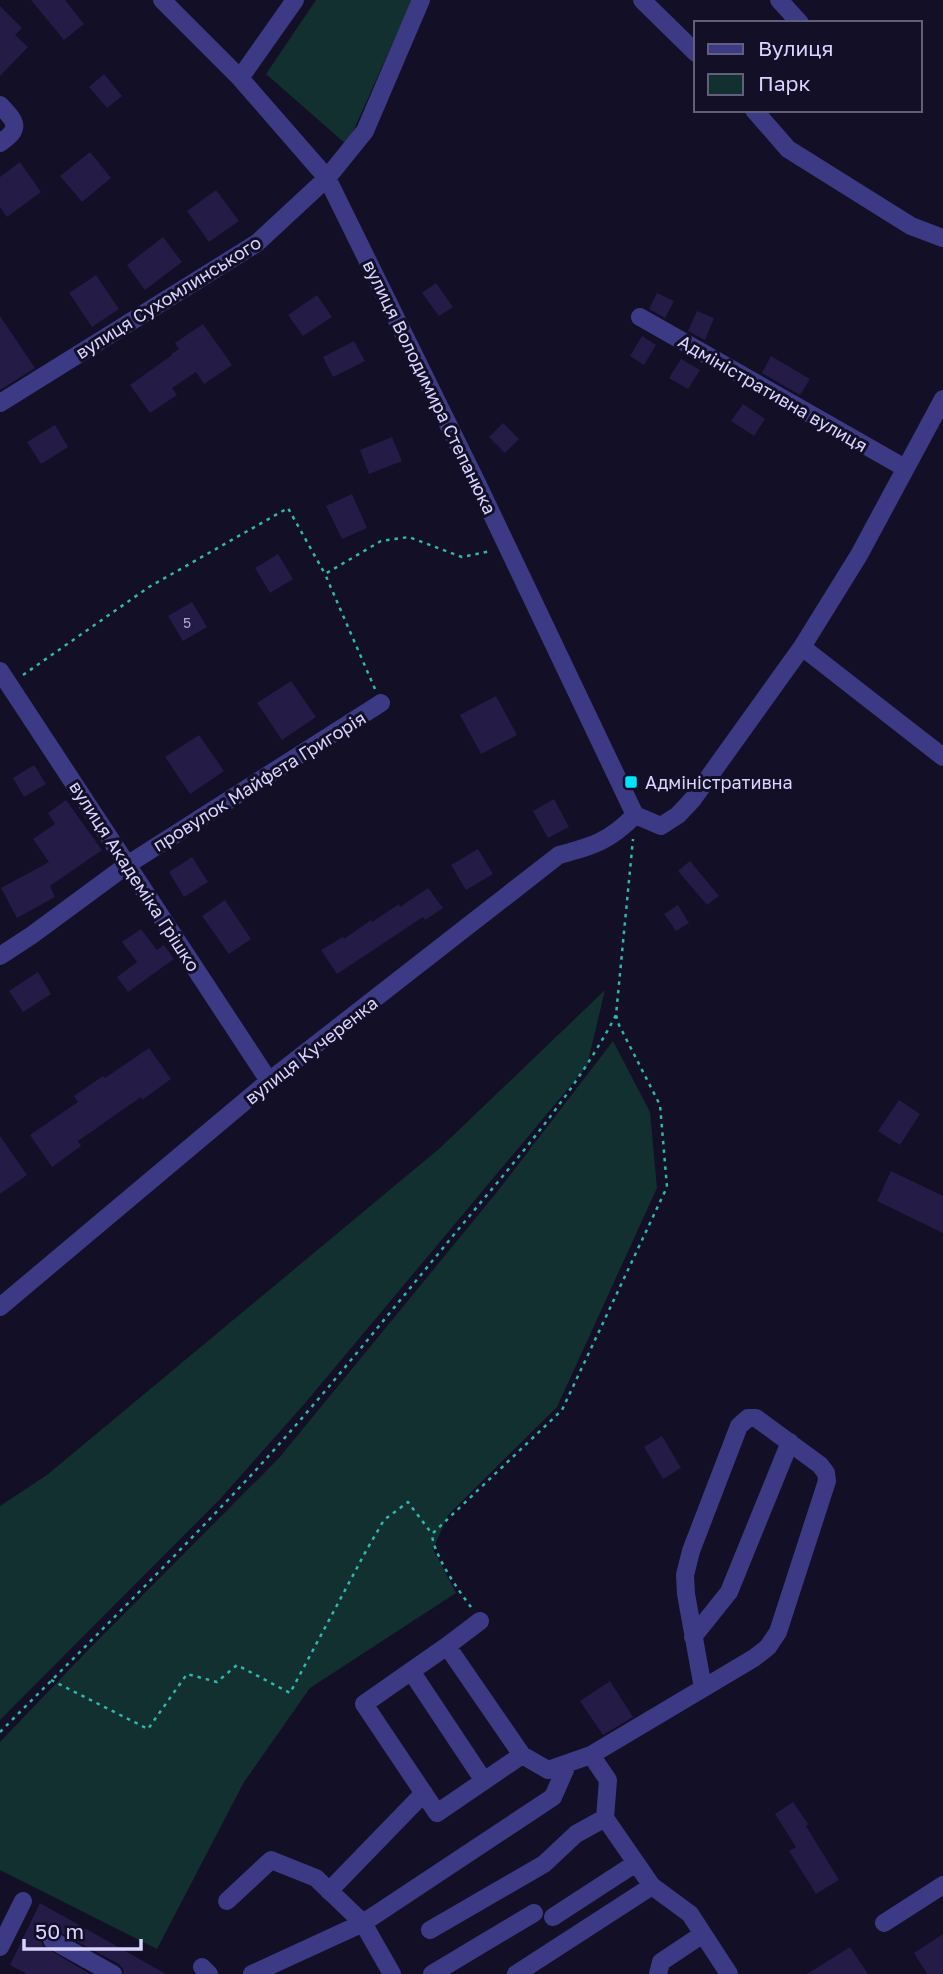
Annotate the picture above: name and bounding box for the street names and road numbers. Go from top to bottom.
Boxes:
street label: вулиця Сухомлинського [71,231,265,363]
street label: вулиця Володимира Степанюка [359,256,501,518]
street label: Адміністративна вулиця [674,330,872,456]
street label: провулок Майфета Григорія [148,706,370,856]
street label: вулиця Академіка Грішко [65,777,205,975]
street label: вулиця Кучеренка [240,991,382,1109]

